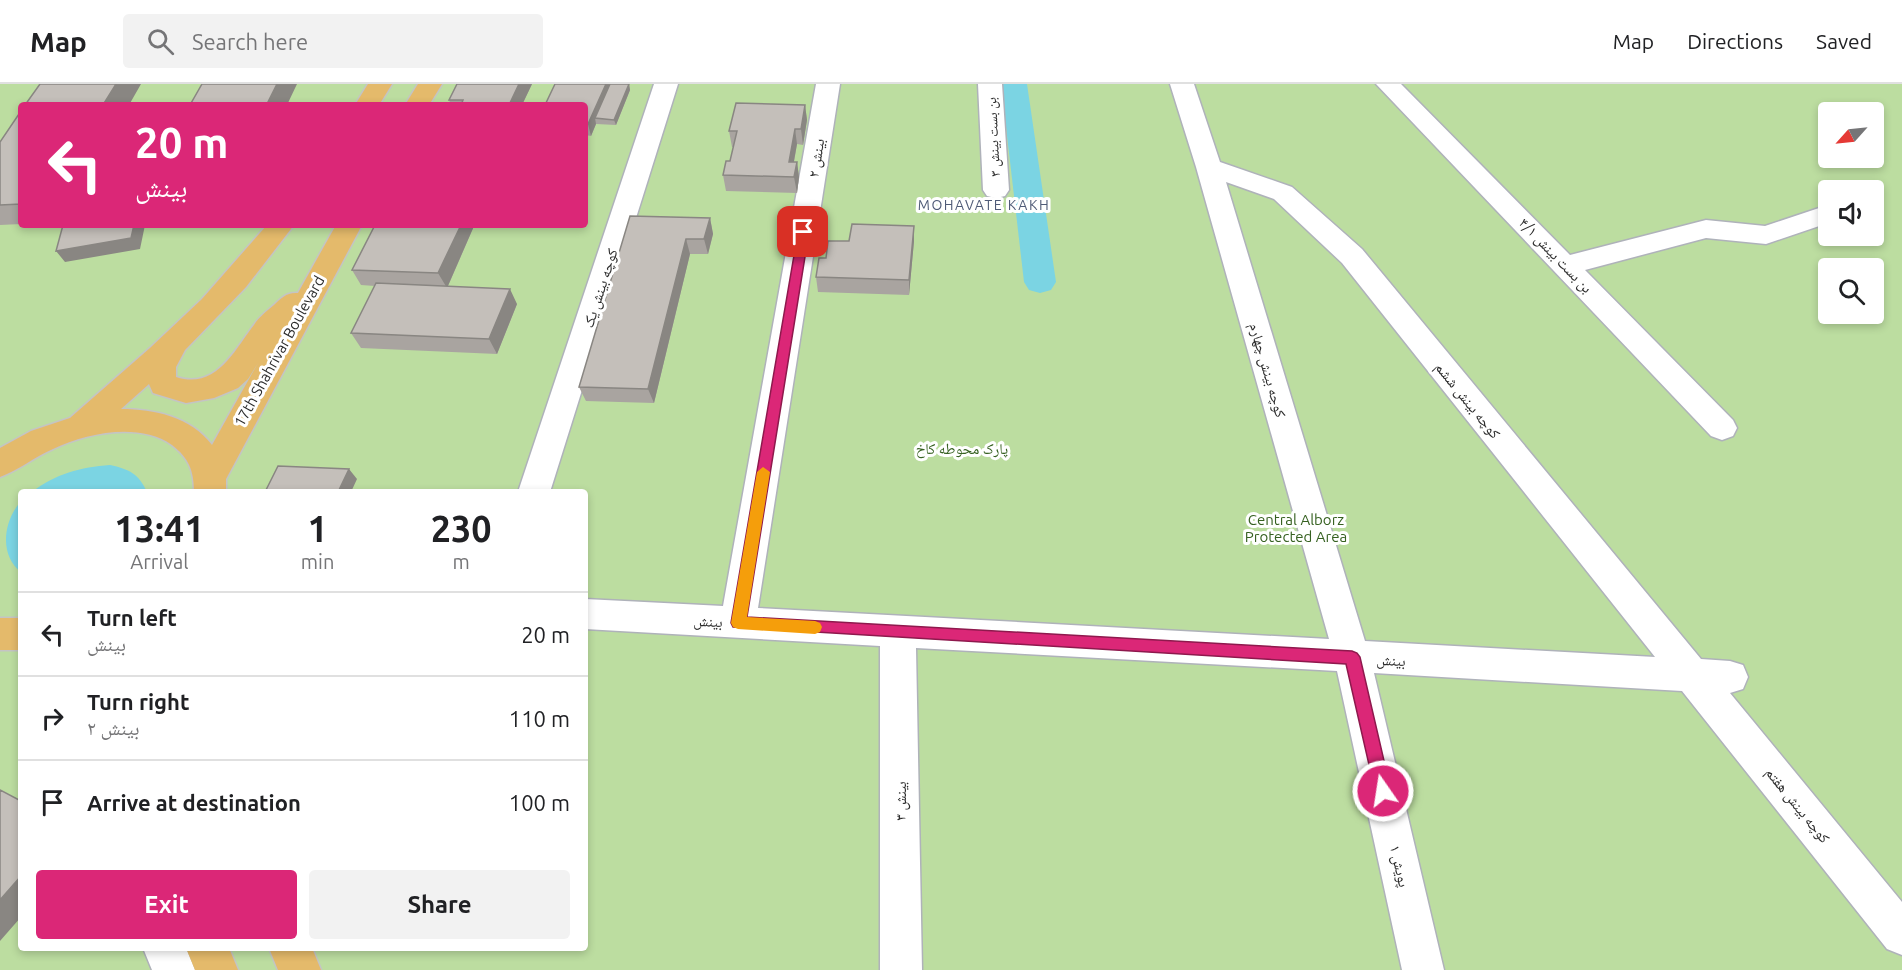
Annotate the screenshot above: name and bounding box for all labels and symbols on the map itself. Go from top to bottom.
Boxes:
street label: بن بست بینش ۳ [983,97,1004,177]
north arrow [1818,102,1884,168]
street label: بینش ۲ [805,137,829,179]
district label: MOHAVATE KAKH [918,197,1050,213]
pin [777,206,828,257]
street label: بن بست بینش ۴/۱ [1515,214,1596,297]
street label: کوچه بینش یک [579,246,623,330]
street label: 17th Shahrivar Boulevard [230,273,328,429]
street label: کوچه بینش چهارم [1244,321,1290,420]
street label: کوچه بینش ششم [1430,358,1504,443]
park label: پارک محوطه کاخ [916,440,1008,459]
park label: Central Alborz Protected Area [1245,511,1347,545]
street label: بینش [693,612,723,632]
street label: بینش [1376,651,1406,671]
position arrow [1351,759,1415,823]
street label: کوچه بینش هفتم [1761,764,1834,847]
street label: بینش ۳ [892,781,911,821]
street label: پویش ۱ [1385,843,1413,889]

